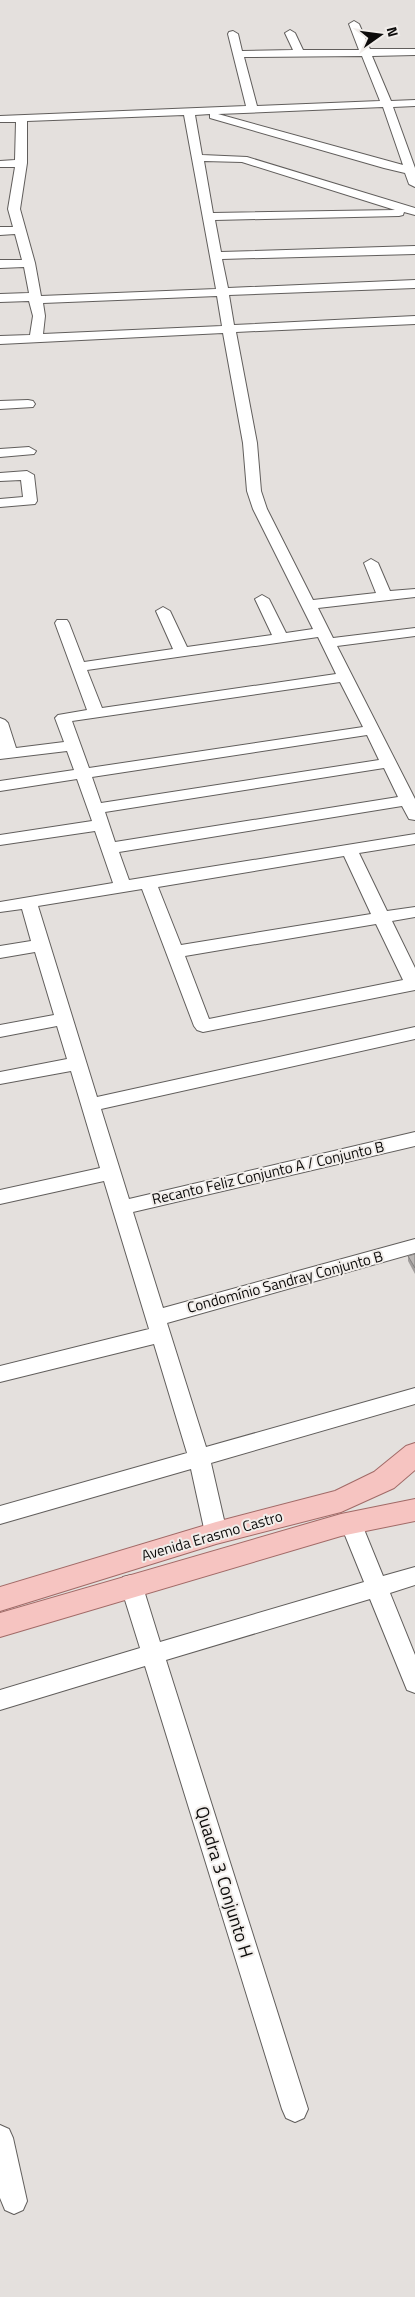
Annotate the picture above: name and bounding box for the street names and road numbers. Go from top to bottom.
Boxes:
street label: Recanto Feliz Conjunto A / Conjunto B [149,1135,386,1210]
street label: Condomínio Sandray Conjunto B [184,1244,385,1319]
street label: Avenida Erasmo Castro [139,1504,285,1567]
street label: Quadra 3 Conjunto H [189,1803,260,1961]

